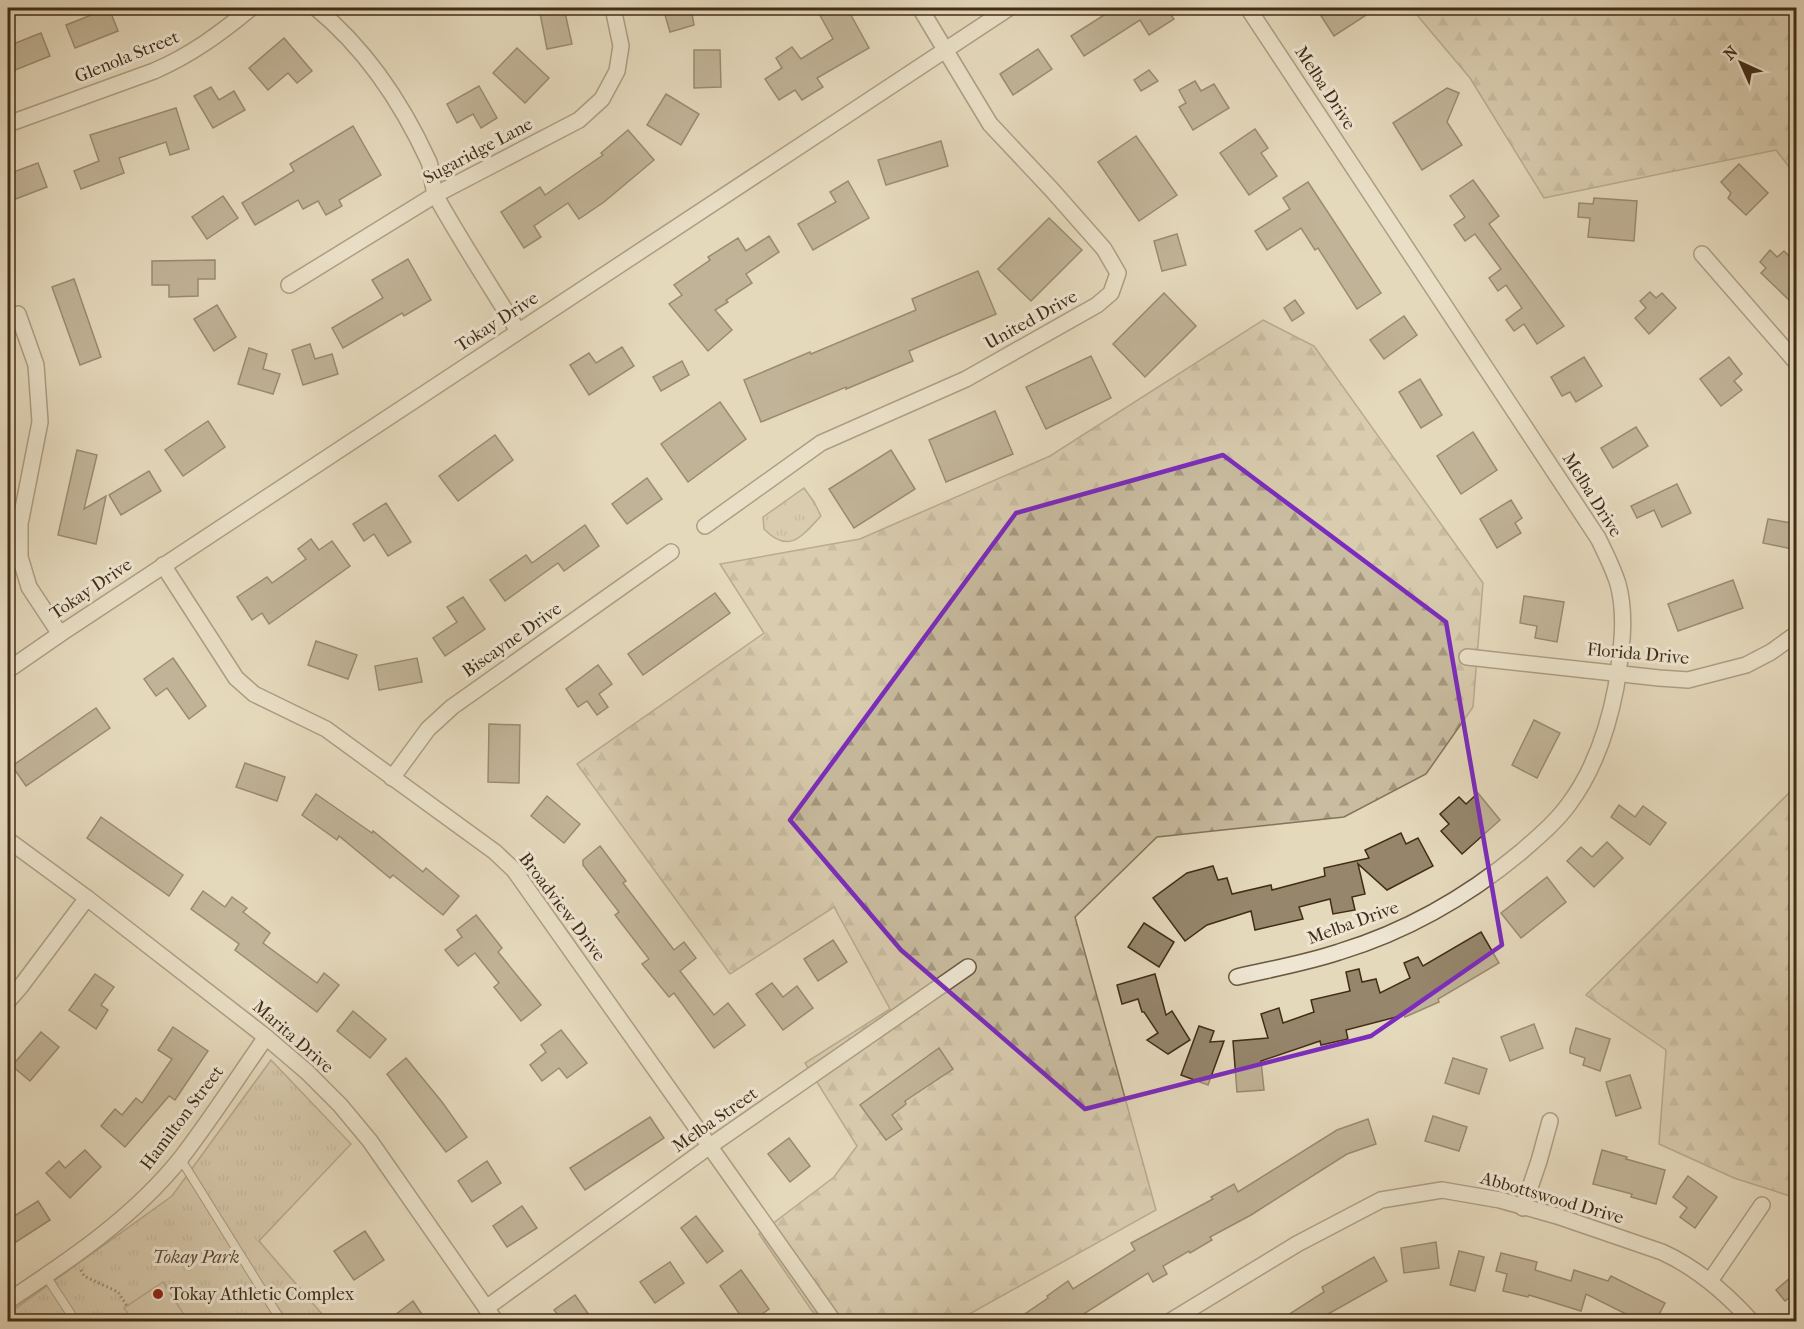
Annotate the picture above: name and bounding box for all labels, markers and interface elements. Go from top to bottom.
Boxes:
street label: Glenola Street [72,26,183,87]
north arrow [1711,33,1771,93]
text: N [1720,41,1742,64]
street label: Melba Drive [1290,42,1360,134]
street label: Sugaridge Lane [420,113,536,189]
street label: United Drive [981,286,1081,354]
street label: Tokay Drive [452,288,542,356]
street label: Melba Drive [1558,449,1626,541]
street label: Tokay Drive [46,554,136,624]
street label: Biscayne Drive [458,598,566,682]
street label: Florida Drive [1586,639,1690,669]
street label: Broadview Drive [514,849,610,966]
street label: Melba Drive [1305,897,1402,949]
street label: Marita Drive [248,996,338,1078]
street label: Hamilton Street [136,1061,228,1174]
street label: Melba Street [668,1083,762,1157]
street label: Abbottswood Drive [1477,1167,1626,1228]
park label: Tokay Park [153,1247,240,1268]
place label: Tokay Athletic Complex [170,1284,355,1305]
marker: Tokay Athletic Complex [151,1287,165,1301]

